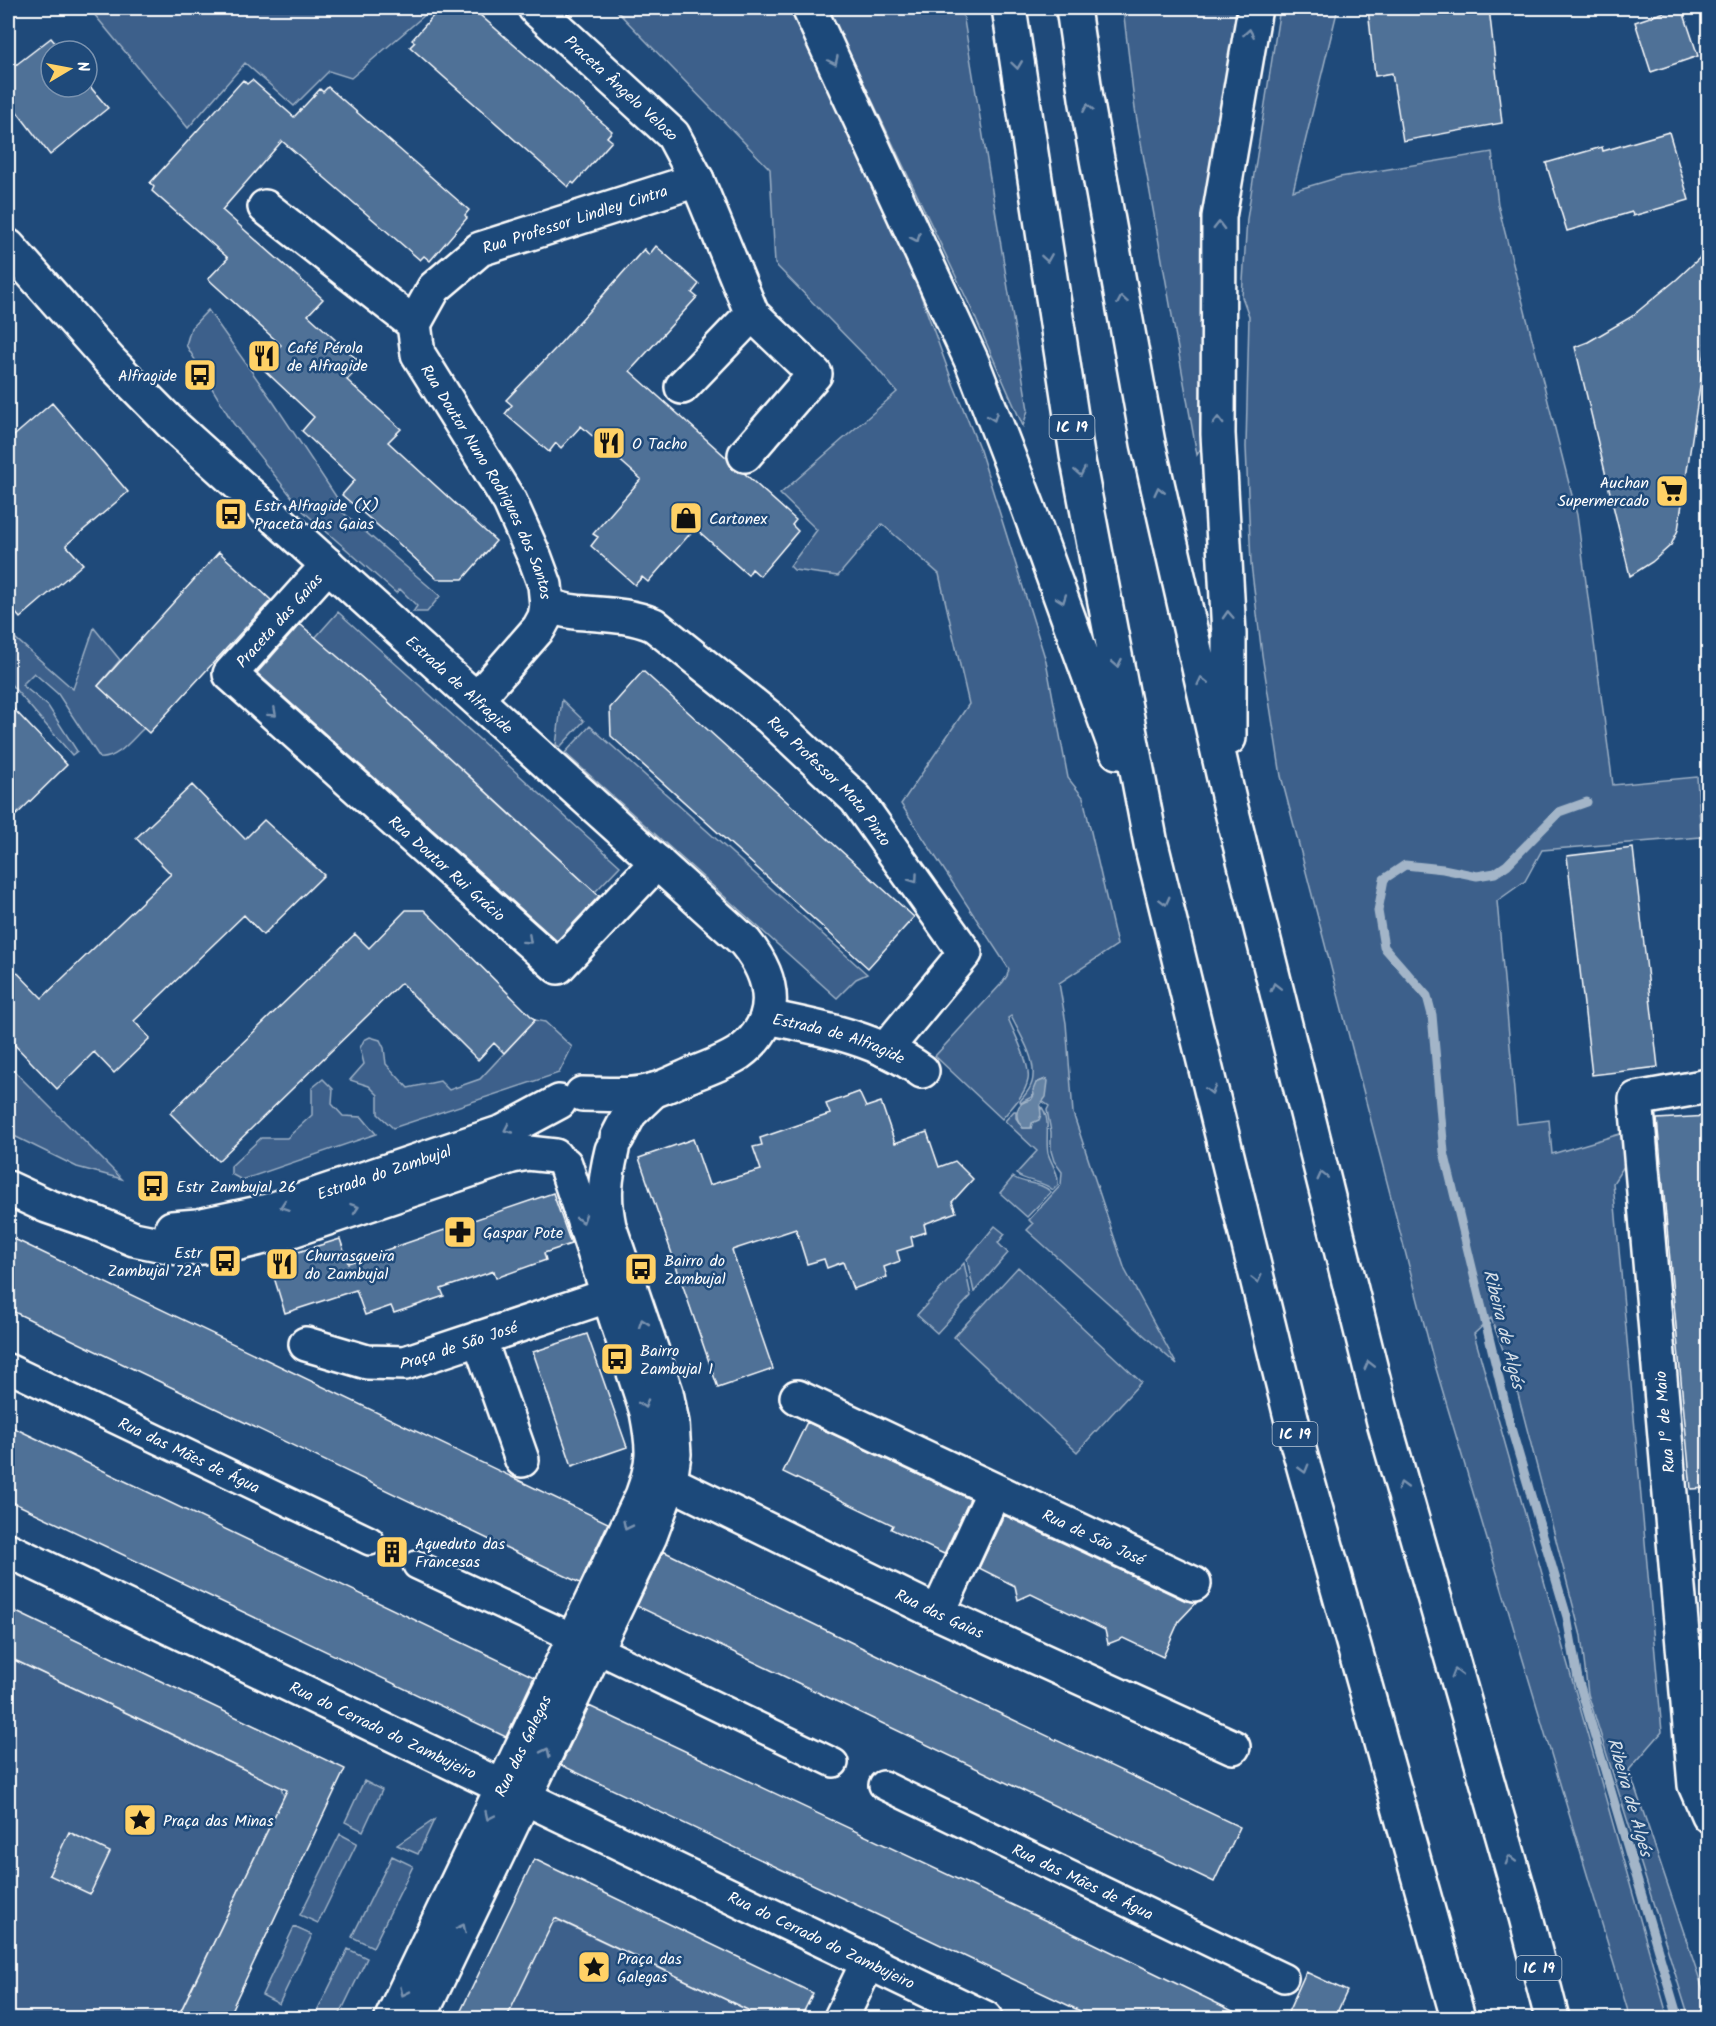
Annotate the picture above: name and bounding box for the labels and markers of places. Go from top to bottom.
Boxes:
place label: Café Pérola de Alfragide [287,336,368,379]
restaurant icon: Café Pérola de Alfragide [246,338,282,374]
bus stop icon: Alfragide [182,357,218,393]
place label: Alfragide [118,364,177,389]
restaurant icon: O Tacho [591,425,627,461]
place label: O Tacho [632,432,687,457]
place label: Auchan Supermercado [1558,471,1649,514]
supermarket icon: Auchan Supermercado [1654,473,1690,509]
place label: Estr Alfragide (X) Praceta das Gaias [254,494,379,537]
bus stop icon: Estr Alfragide (X) Praceta das Gaias [213,496,249,532]
shop icon: Cartonex [668,500,704,536]
place label: Cartonex [709,507,769,532]
bus stop icon: Estr Zambujal 26 [135,1168,171,1204]
place label: Estr Zambujal 26 [176,1175,296,1200]
pharmacy icon: Gaspar Pote [442,1214,478,1250]
place label: Gaspar Pote [483,1221,563,1246]
place label: Estr Zambujal 72A [107,1241,204,1284]
bus stop icon: Estr Zambujal 72A [207,1243,243,1279]
place label: Churrasqueira do Zambujal [305,1244,395,1287]
restaurant icon: Churrasqueira do Zambujal [264,1246,300,1282]
place label: Bairro do Zambujal [664,1249,726,1292]
bus stop icon: Bairro do Zambujal [623,1251,659,1287]
place label: Bairro Zambujal 1 [640,1339,713,1382]
bus stop icon: Bairro Zambujal 1 [599,1341,635,1377]
place label: Aqueduto das Francesas [415,1532,505,1575]
building icon: Aqueduto das Francesas [374,1534,410,1570]
place icon: Praça das Minas [122,1802,158,1838]
place label: Praça das Minas [163,1809,274,1834]
place label: Praça das Galegas [617,1947,682,1990]
place icon: Praça das Galegas [576,1949,612,1985]

